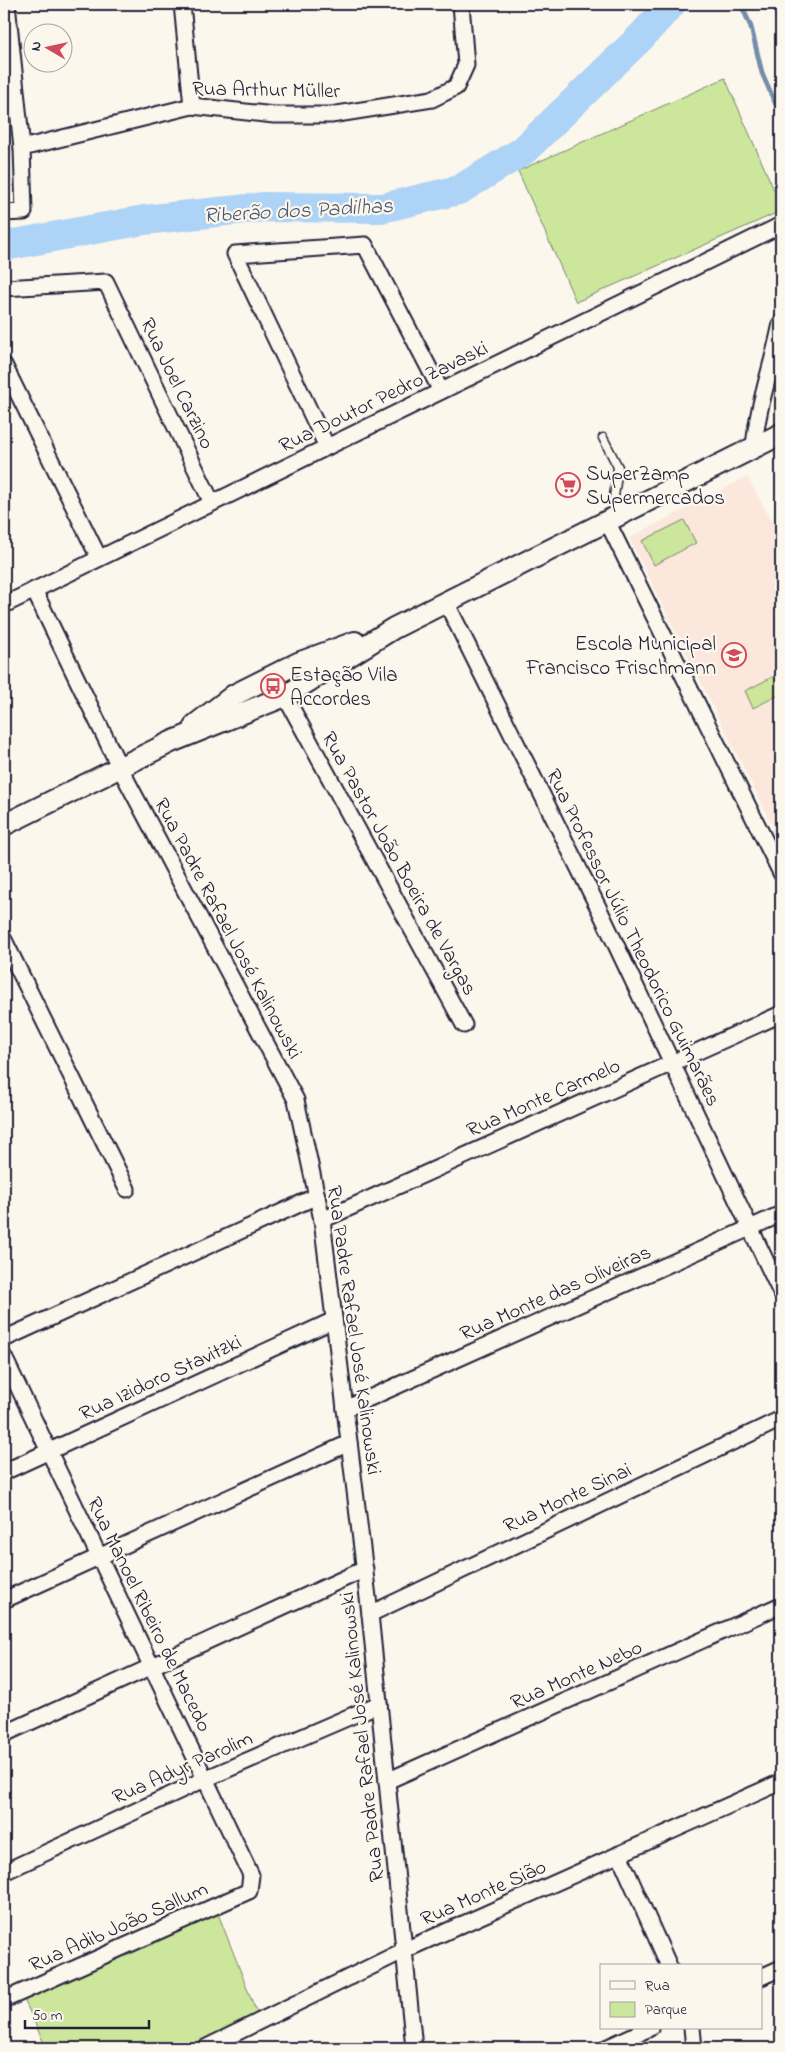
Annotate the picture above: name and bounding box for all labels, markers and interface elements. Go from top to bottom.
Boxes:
north arrow [22,22,72,72]
text: N [26,40,48,53]
street label: Rua Arthur Müller [192,75,341,107]
water label: Riberão dos Padilhas [203,191,395,233]
street label: Rua Joel Carzino [131,313,221,455]
street label: Rua Doutor Pedro Zavaski [274,334,494,462]
place label: SuperZamp Supermercados [586,460,725,514]
supermarket icon: SuperZamp Supermercados [555,472,581,498]
place label: Escola Municipal Francisco Frischmann [525,630,716,684]
school or university icon: Escola Municipal Francisco Frischmann [721,642,747,668]
place label: Estação Vila Accordes [290,661,398,715]
bus stop icon: Estação Vila Accordes [260,673,286,699]
street label: Rua Pastor João Boeira de Vargas [311,726,484,1002]
street label: Rua Professor Júlio Theodorico Guimarães [537,764,727,1112]
street label: Rua Padre Rafael José Kalinowski [146,793,309,1065]
street label: Rua Monte Carmelo [462,1051,626,1146]
street label: Rua Padre Rafael José Kalinowski [318,1184,388,1477]
street label: Rua Monte das Oliveiras [455,1238,656,1350]
street label: Rua Izidoro Stavitzki [75,1328,247,1430]
street label: Rua Monte Sinai [499,1456,637,1542]
street label: Rua Manoel Ribeiro de Macedo [78,1492,218,1737]
street label: Rua Padre Rafael José Kalinowski [333,1590,393,1883]
street label: Rua Monte Nebo [506,1633,648,1718]
street label: Rua Adyr Parolim [108,1724,259,1815]
street label: Rua Monte Sião [416,1853,552,1935]
street label: Rua Adib João Sallum [25,1875,213,1981]
legend [600,1964,762,2030]
text: Rua [645,1975,670,1997]
scale bar [25,1997,149,2029]
text: Parque [645,1999,687,2021]
text: 50 m [32,2005,63,2027]

